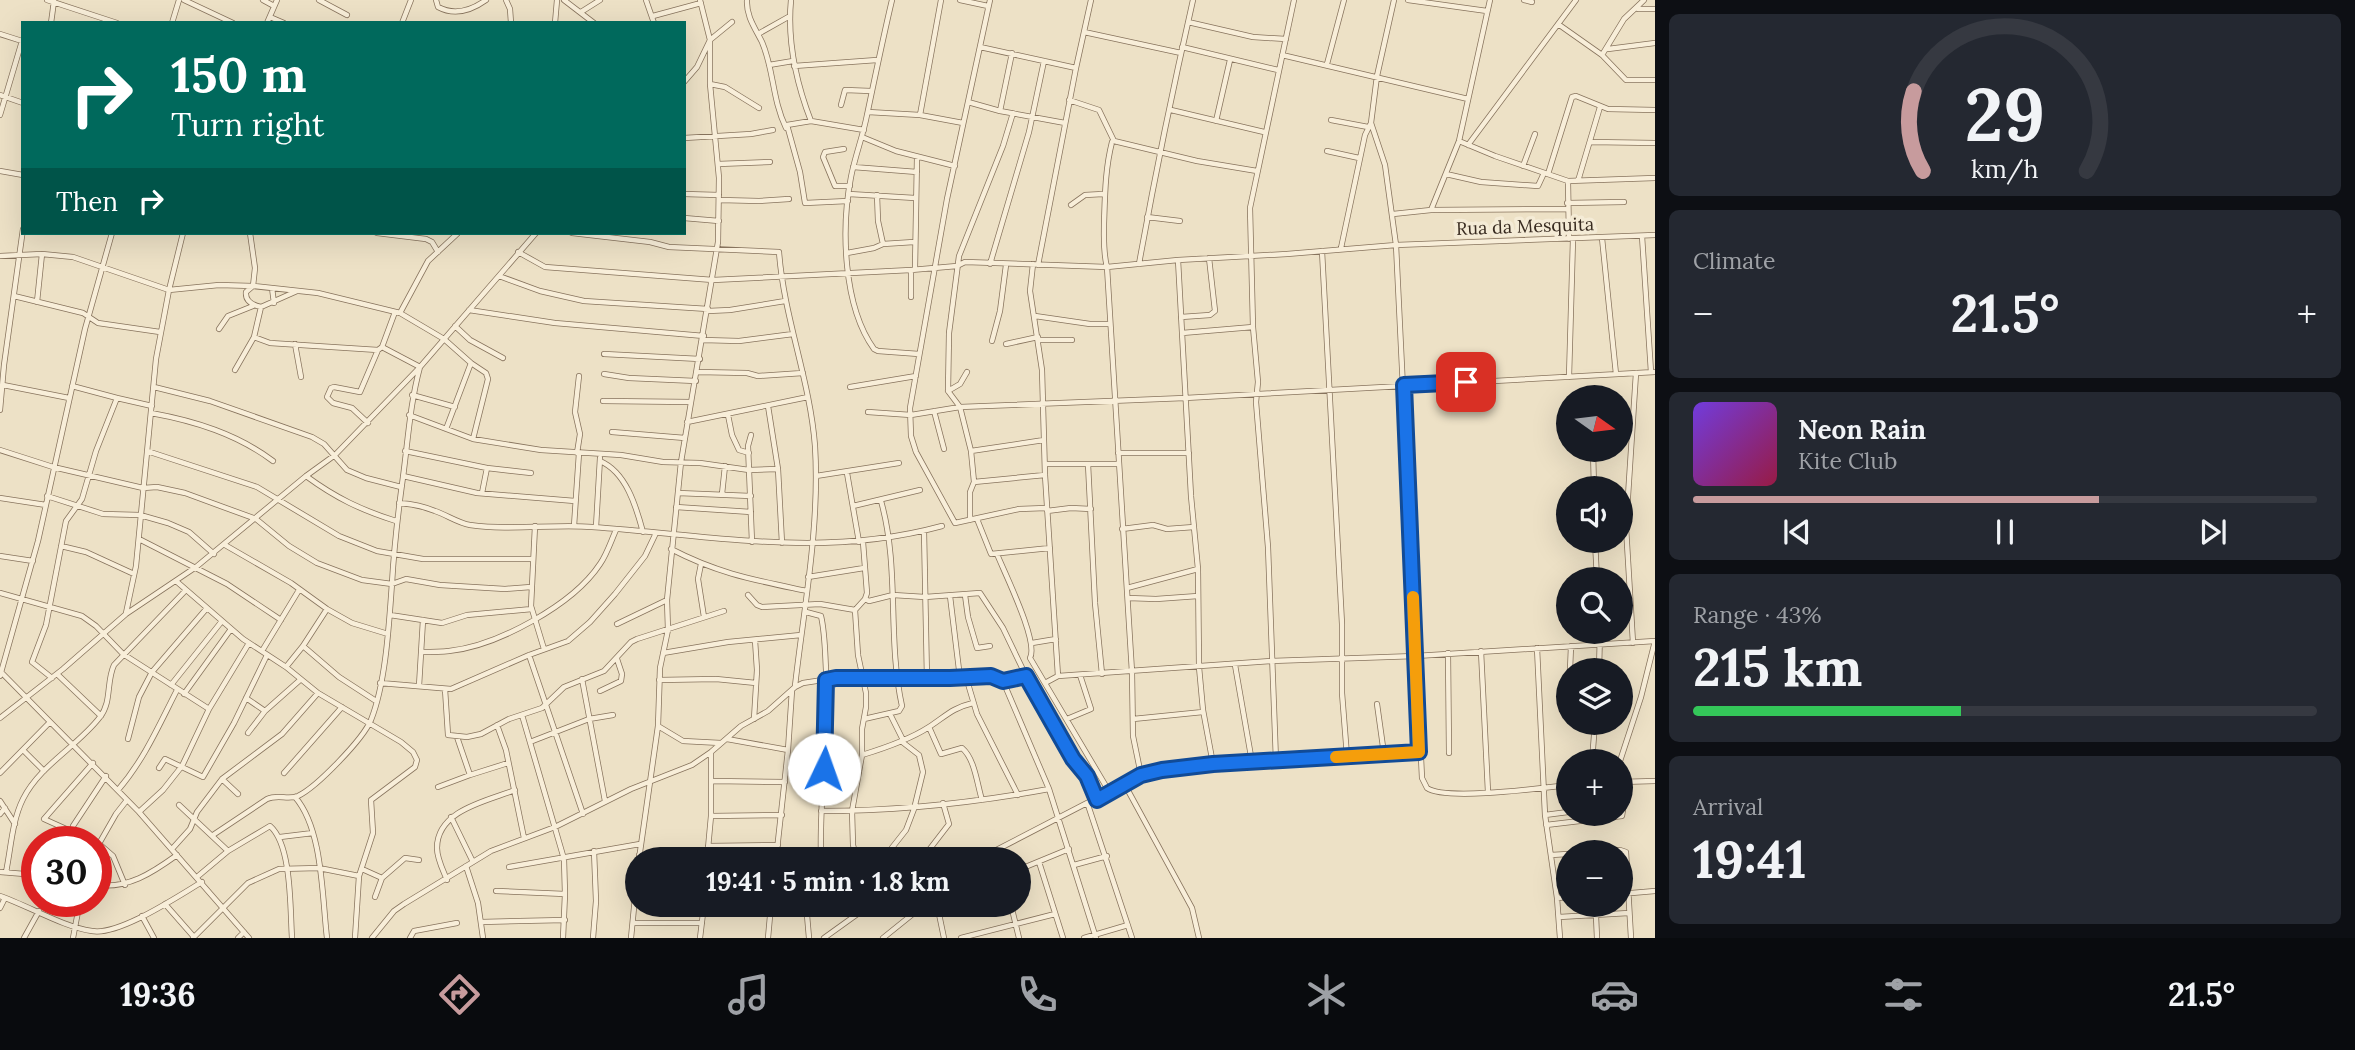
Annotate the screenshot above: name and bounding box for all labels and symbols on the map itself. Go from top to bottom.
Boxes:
street label: Rua da Mesquita [1456,212,1594,240]
pin [1436,352,1496,412]
north arrow [1556,385,1633,462]
position arrow [787,732,861,806]
speed limit sign: 30 [21,826,112,917]

